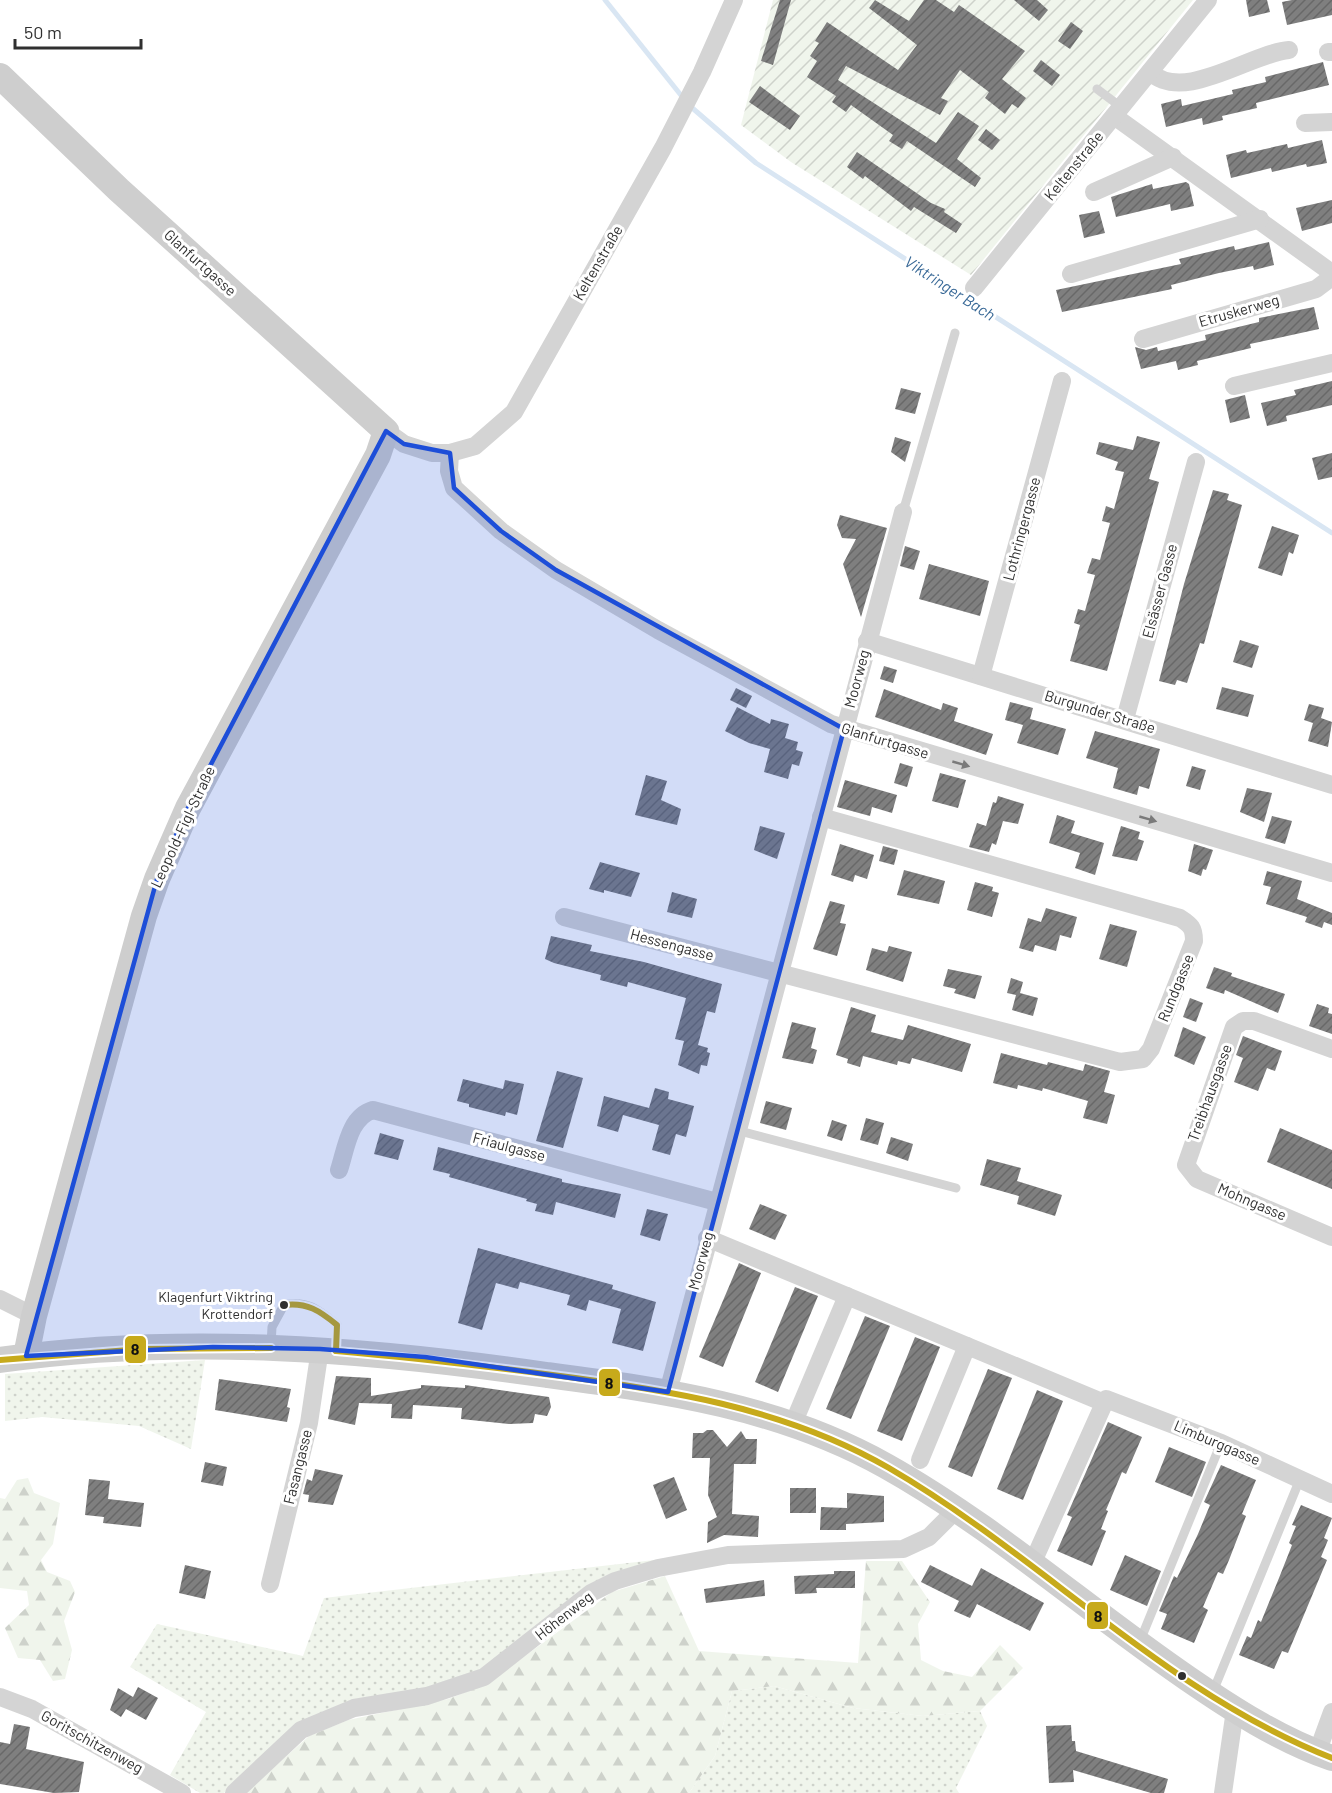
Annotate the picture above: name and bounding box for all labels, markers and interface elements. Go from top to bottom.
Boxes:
scale bar [15,12,141,50]
text: 50 m [24,21,62,43]
street label: Keltenstraße [1040,127,1107,204]
street label: Keltenstraße [568,222,626,303]
street label: Glanfurtgasse [161,225,240,299]
water label: Viktringer Bach [901,251,999,324]
street label: Etruskerweg [1196,290,1281,330]
street label: Lothringergasse [999,475,1044,583]
street label: Elsässer Gasse [1138,542,1180,640]
street label: Moorweg [840,648,872,710]
street label: Burgunder Straße [1043,686,1158,736]
street label: Glanfurtgasse [839,718,931,762]
one-way arrow [952,760,970,769]
street label: Leopold-Figl-Straße [146,763,218,890]
one-way arrow [1139,814,1157,824]
street label: Hessengasse [628,924,716,964]
street label: Rundgasse [1153,951,1197,1024]
street label: Treibhausgasse [1183,1042,1235,1144]
street label: Friaulgasse [471,1128,548,1164]
street label: Mohngasse [1215,1179,1289,1224]
street label: Moorweg [684,1230,716,1292]
place label: Klagenfurt Viktring Krottendorf [158,1288,273,1322]
marker: Klagenfurt Viktring Krottendorf [278,1299,290,1311]
line badge: 8 [124,1335,147,1364]
text: 8 [131,1339,140,1358]
line badge: 8 [598,1368,621,1397]
text: 8 [605,1373,614,1392]
street label: Limburggasse [1171,1416,1263,1468]
street label: Fasangasse [279,1427,315,1506]
street label: Höhenweg [531,1587,596,1643]
line badge: 8 [1086,1601,1109,1630]
text: 8 [1094,1606,1103,1625]
unlabelled marker [1176,1670,1188,1682]
street label: Goritschitzenweg [38,1706,147,1777]

